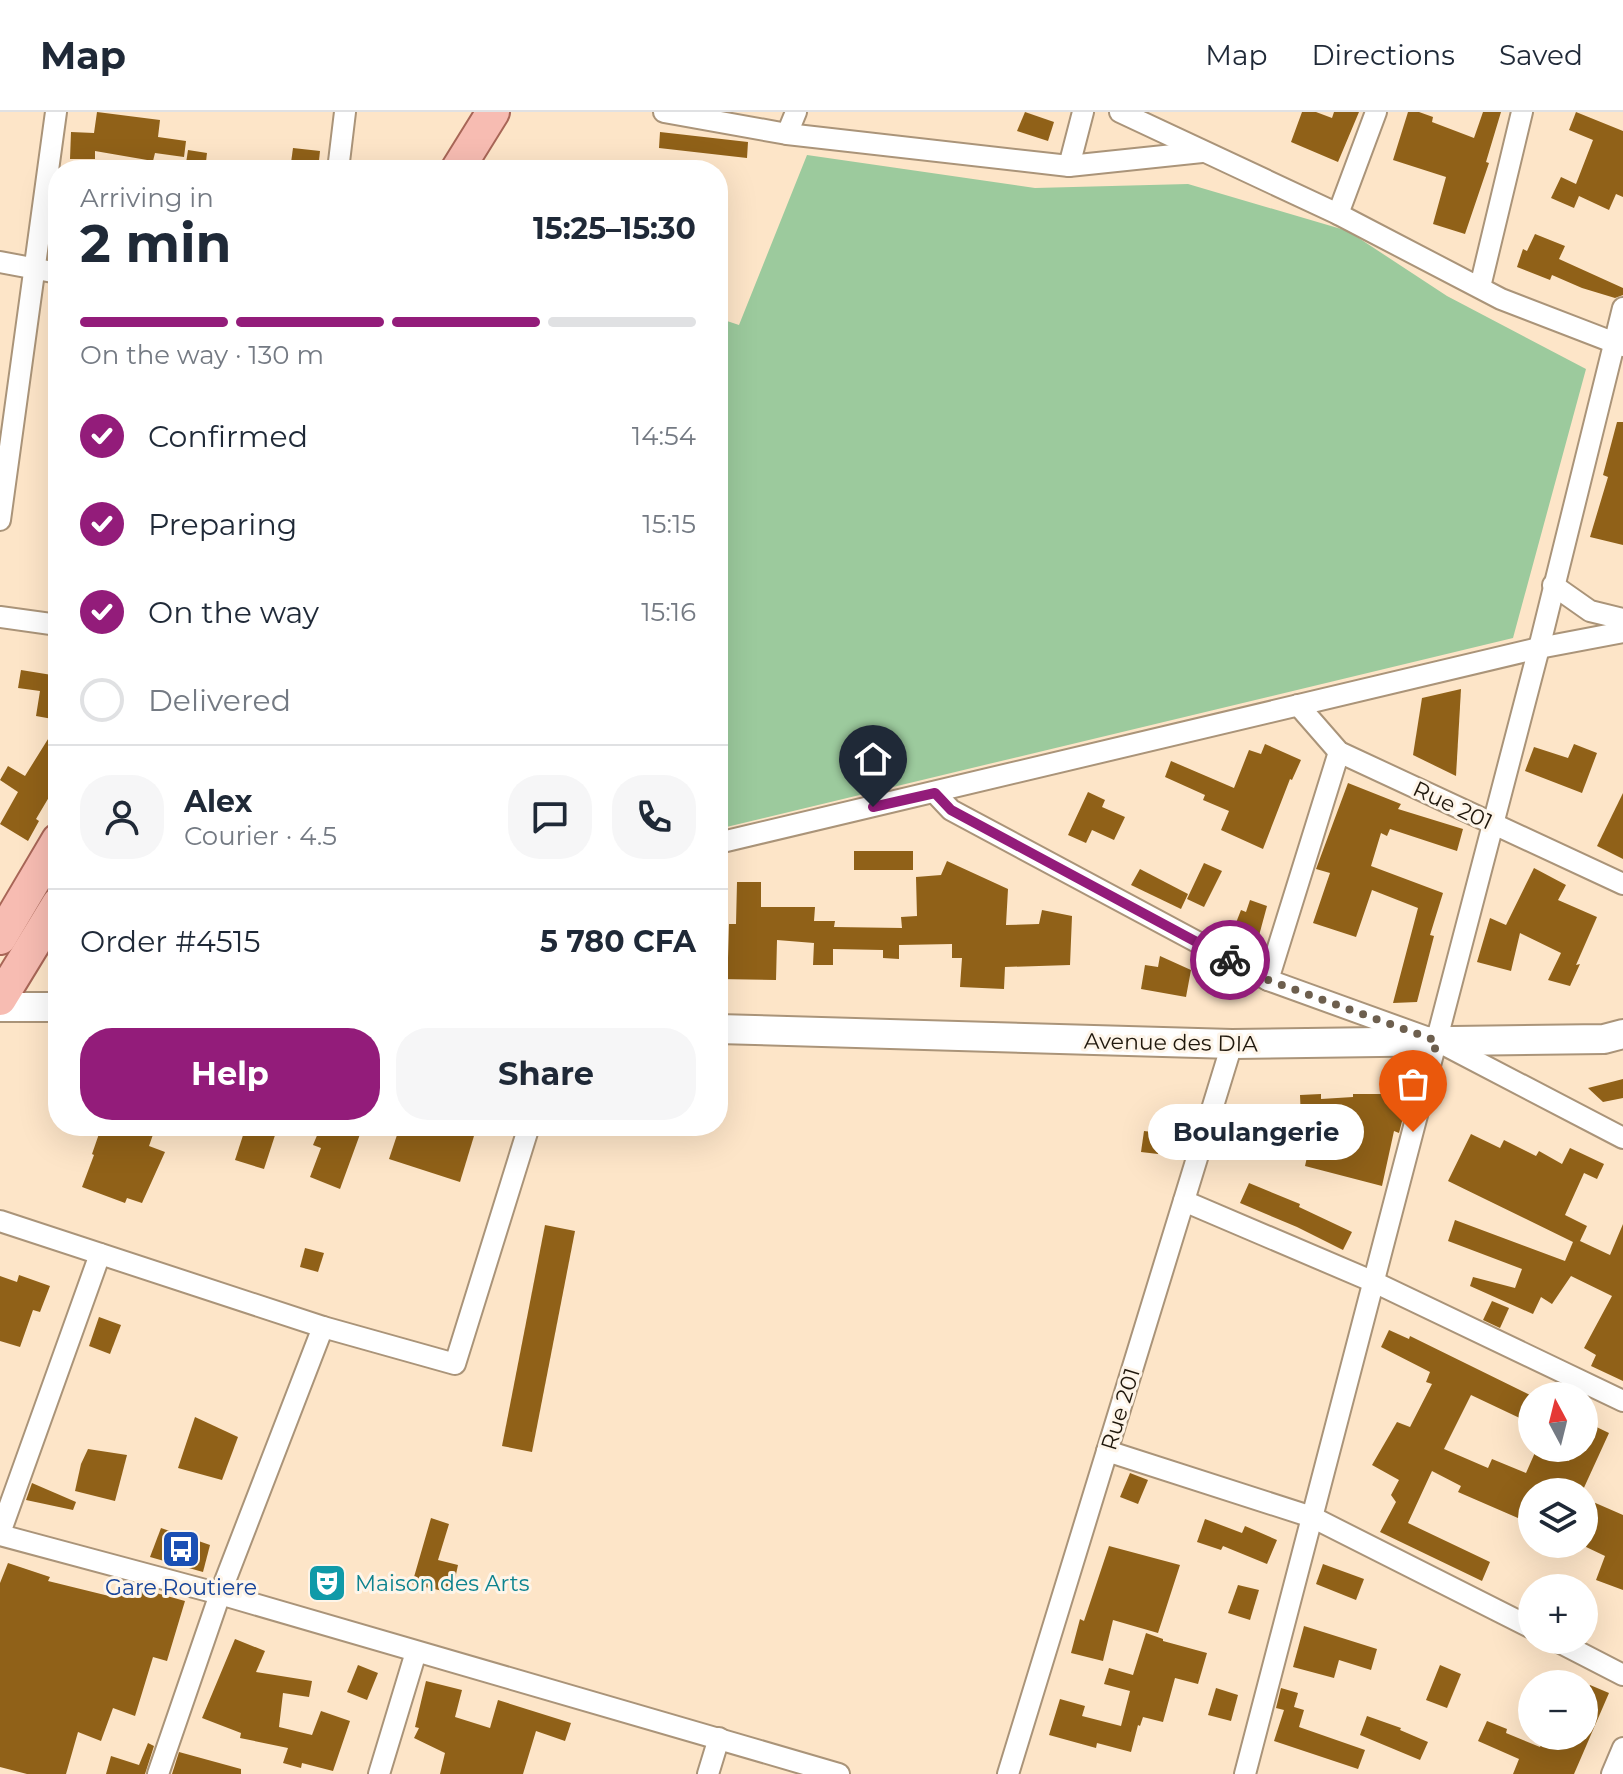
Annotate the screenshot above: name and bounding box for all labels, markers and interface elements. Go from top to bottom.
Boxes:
text: Map [40,32,126,79]
text: Map [1205,38,1267,72]
text: Directions [1311,38,1455,72]
text: Saved [1499,38,1583,72]
text: Arriving in [80,182,214,214]
text: 15:25–15:30 [533,210,696,247]
text: 2 min [80,212,232,275]
text: On the way · 130 m [80,339,324,371]
icon: check [80,414,124,458]
text: Confirmed [148,418,308,455]
text: 14:54 [632,420,696,452]
icon: check [80,502,124,546]
text: Preparing [148,506,297,543]
text: 15:15 [642,508,696,540]
icon: check [80,590,124,634]
text: On the way [148,594,319,631]
text: 15:16 [641,596,696,628]
text: Delivered [148,682,291,719]
pin [839,725,907,807]
icon: home [851,737,895,781]
button: person [80,775,164,859]
button: chat [508,775,592,859]
button: phone [612,775,696,859]
street label: Rue 201 [1409,775,1497,836]
text: Alex [184,783,252,820]
text: Courier · 4.5 [184,820,337,852]
courier [1190,920,1270,1000]
text: Order #4515 [80,923,261,960]
text: 5 780 CFA [540,923,696,960]
icon: bike [1208,938,1252,982]
street label: Avenue des DIA [1084,1027,1258,1058]
button: Help [80,1028,380,1120]
button: Share [396,1028,696,1120]
pin [1379,1050,1447,1132]
icon: bag [1391,1062,1435,1106]
callout: Boulangerie [1149,1104,1365,1160]
text: Boulangerie [1173,1116,1339,1148]
street label: Rue 201 [1095,1365,1146,1454]
north arrow [1518,1382,1598,1462]
map controls [1518,1382,1598,1750]
button: layers [1518,1478,1598,1558]
bus stop icon: Gare Routiere [160,1528,202,1570]
theatre icon: Maison des Arts [306,1562,348,1604]
place label: Maison des Arts [355,1570,530,1597]
place label: Gare Routiere [105,1574,257,1601]
button: + [1518,1574,1598,1654]
button: − [1518,1670,1598,1750]

